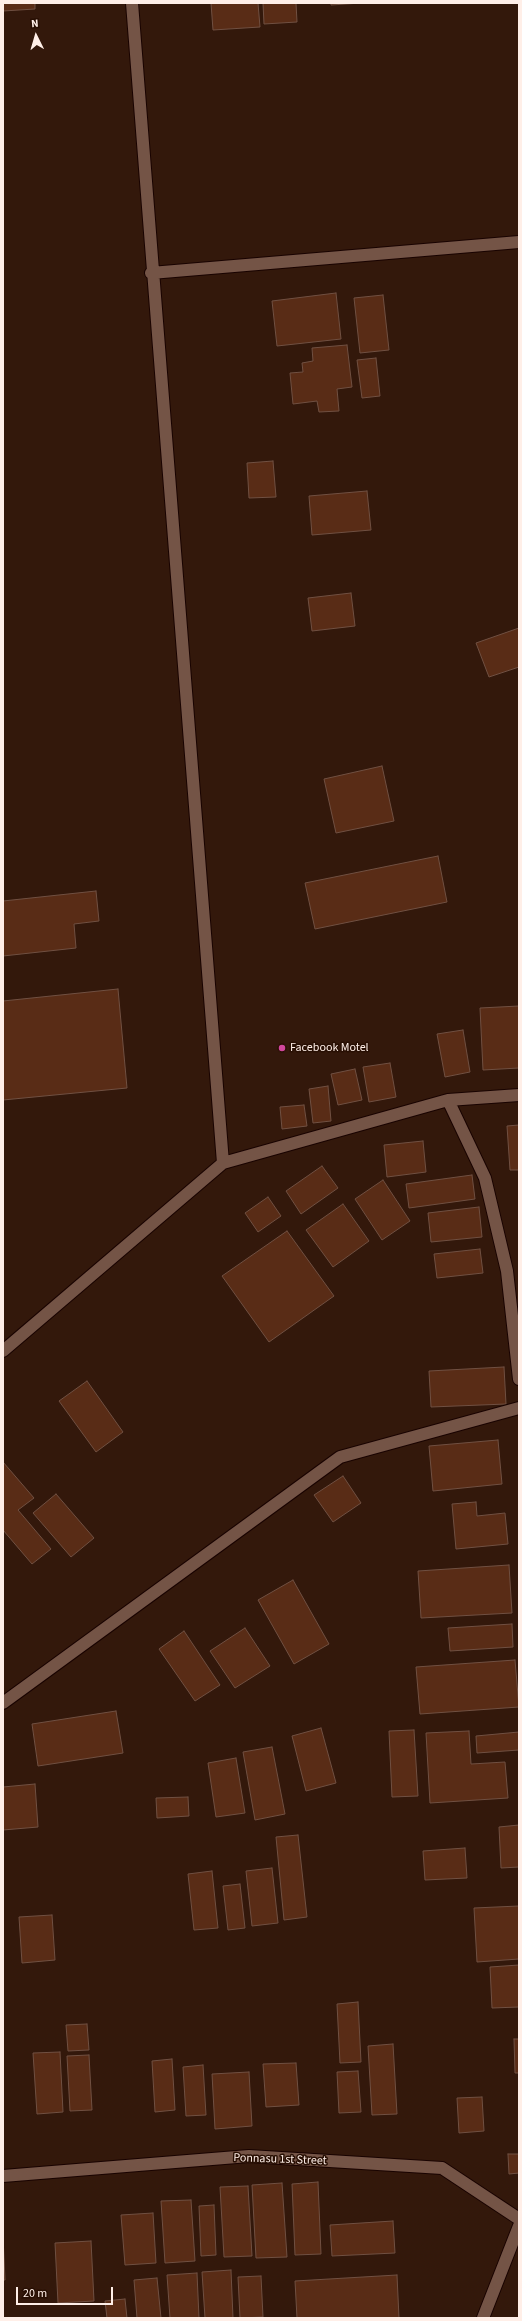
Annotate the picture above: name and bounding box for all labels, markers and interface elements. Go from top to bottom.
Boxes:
north arrow [16,16,56,56]
text: N [31,16,39,31]
place label: Facebook Motel [290,1041,369,1055]
marker: Facebook Motel [277,1043,287,1053]
street label: Ponnasu 1st Street [233,2151,327,2169]
scale bar [18,2279,115,2305]
text: 20 m [23,2285,47,2302]

